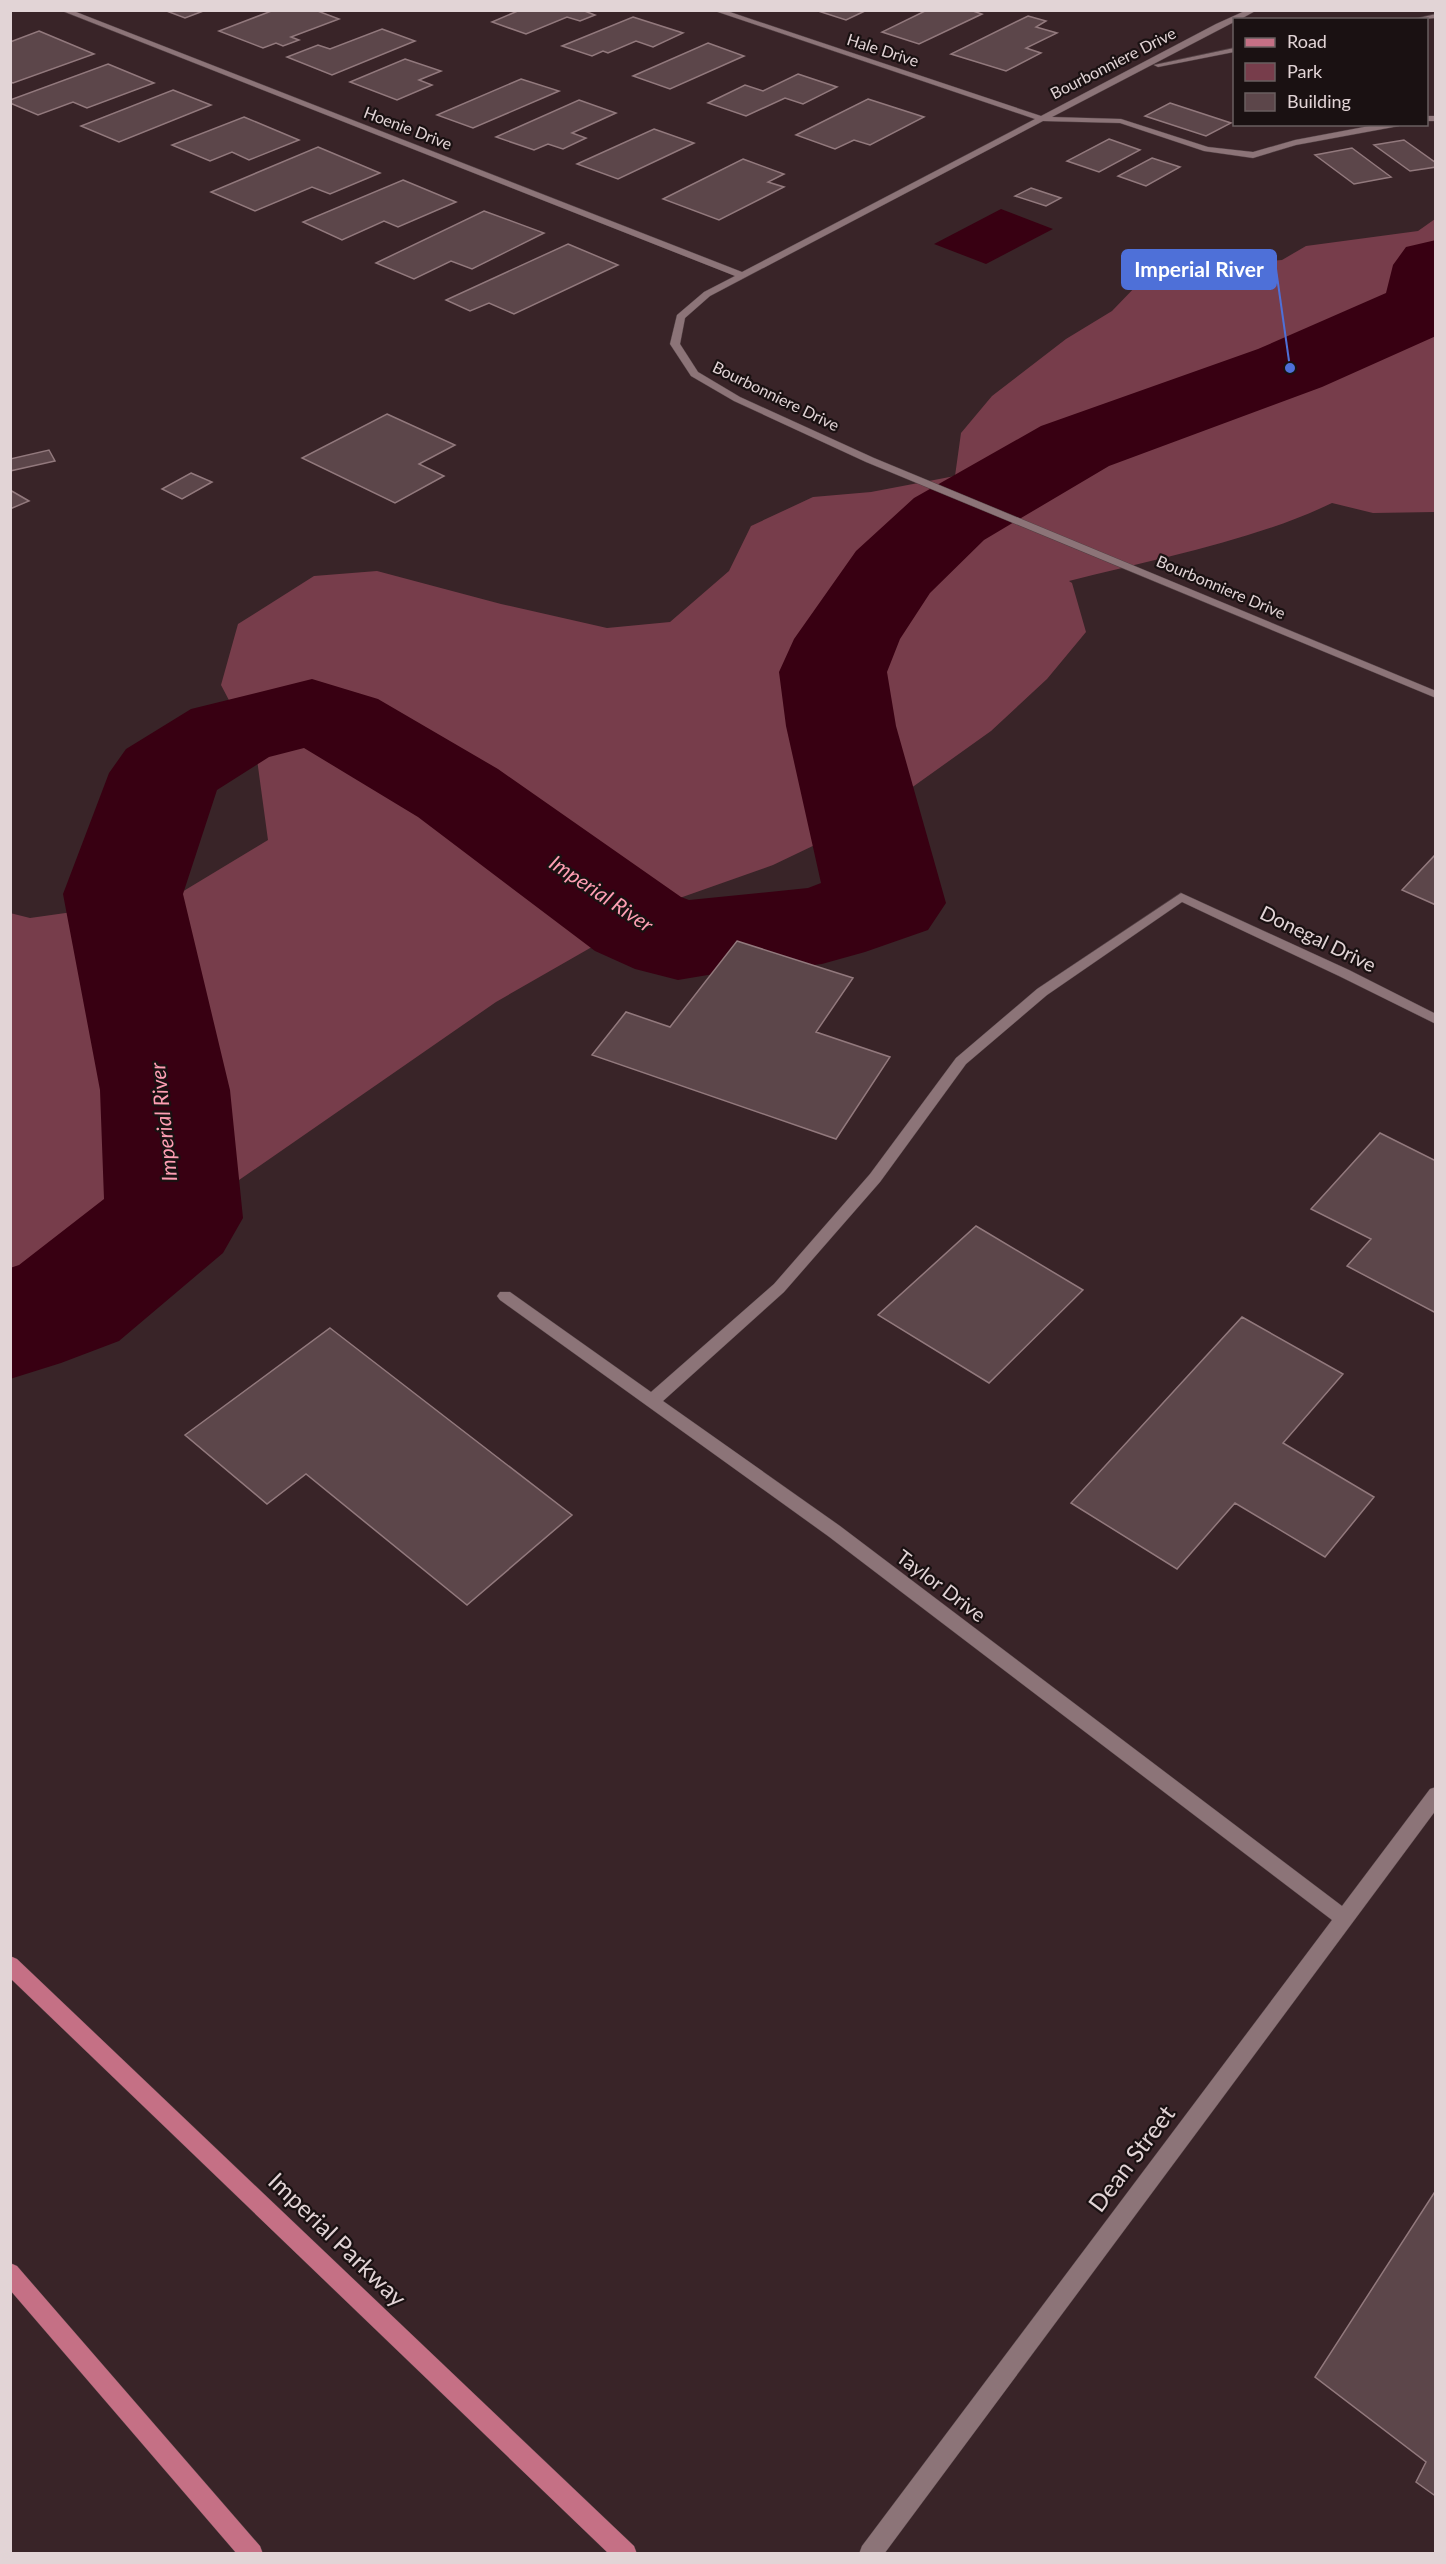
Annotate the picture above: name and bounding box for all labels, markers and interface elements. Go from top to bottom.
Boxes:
legend [1233,18,1428,126]
street label: Bourbonniere Drive [1047,23,1179,102]
street label: Hale Drive [845,29,921,70]
text: Road [1287,30,1327,52]
text: Park [1287,60,1323,82]
text: Building [1287,90,1351,112]
street label: Hoenie Drive [361,102,455,153]
callout: Imperial River [1122,250,1276,289]
text: Imperial River [1134,256,1264,281]
street label: Bourbonniere Drive [710,357,843,434]
street label: Bourbonniere Drive [1154,551,1289,622]
water label: Imperial River [545,849,659,937]
street label: Donegal Drive [1257,900,1380,977]
water label: Imperial River [144,1061,181,1183]
street label: Taylor Drive [892,1544,991,1626]
street label: Dean Street [1081,2099,1180,2217]
street label: Imperial Parkway [263,2166,413,2312]

